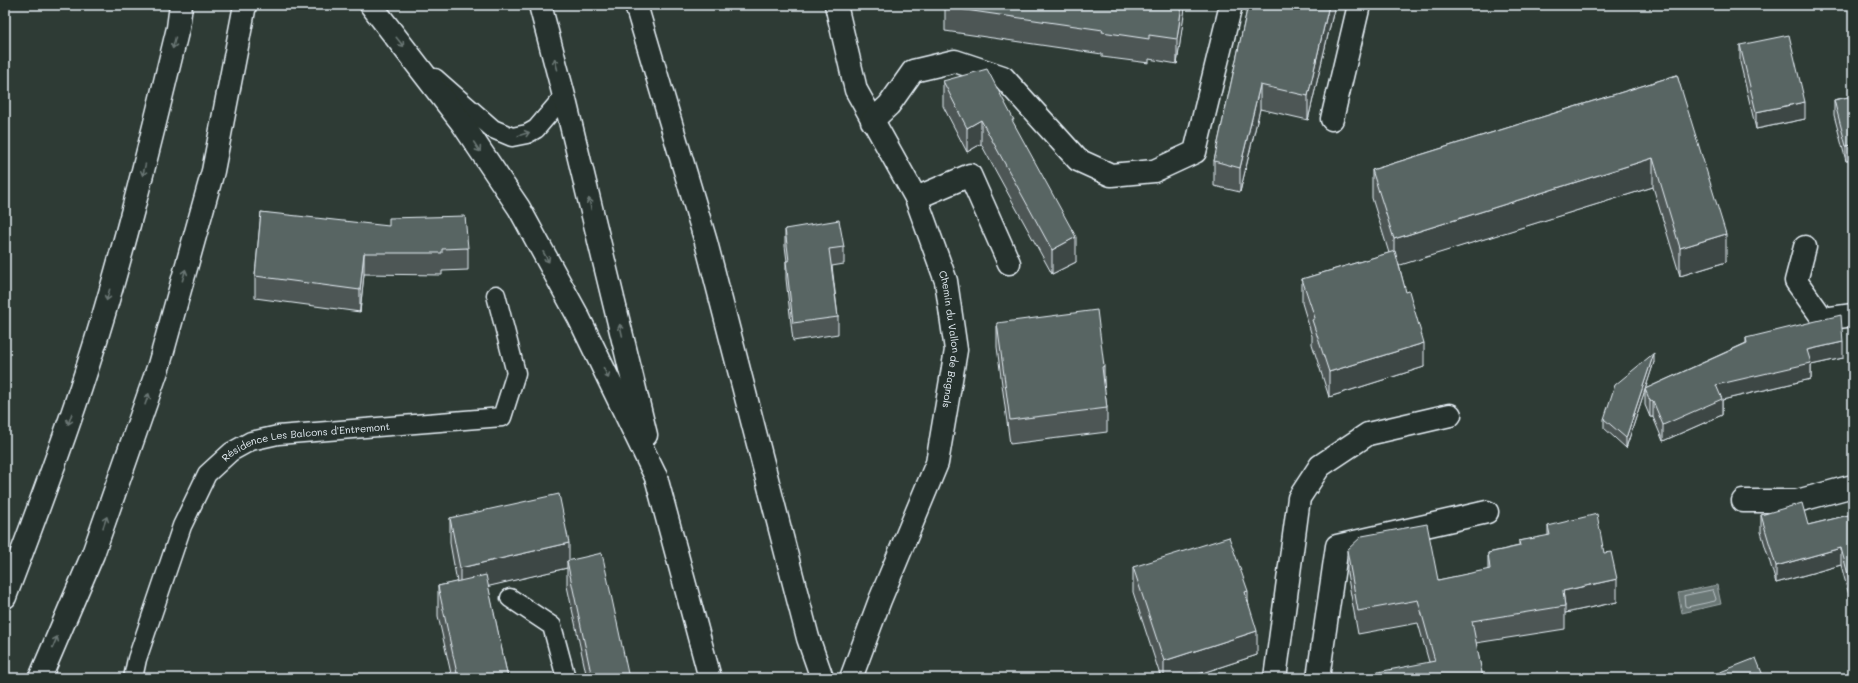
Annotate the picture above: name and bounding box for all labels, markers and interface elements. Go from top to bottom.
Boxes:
one-way arrow [170,36,178,49]
one-way arrow [396,37,405,47]
one-way arrow [552,58,559,71]
one-way arrow [517,130,530,137]
one-way arrow [473,141,481,152]
one-way arrow [139,163,147,176]
one-way arrow [586,198,594,211]
one-way arrow [542,251,550,263]
one-way arrow [181,268,189,281]
street label: Chemin du Vallon de Bagnols [936,269,963,409]
one-way arrow [104,288,111,301]
one-way arrow [616,324,624,337]
one-way arrow [603,366,610,378]
one-way arrow [144,394,152,406]
one-way arrow [65,412,73,424]
street label: Résidence Les Balcons d'Entremont [218,419,390,464]
one-way arrow [101,516,109,528]
one-way arrow [52,637,60,649]

